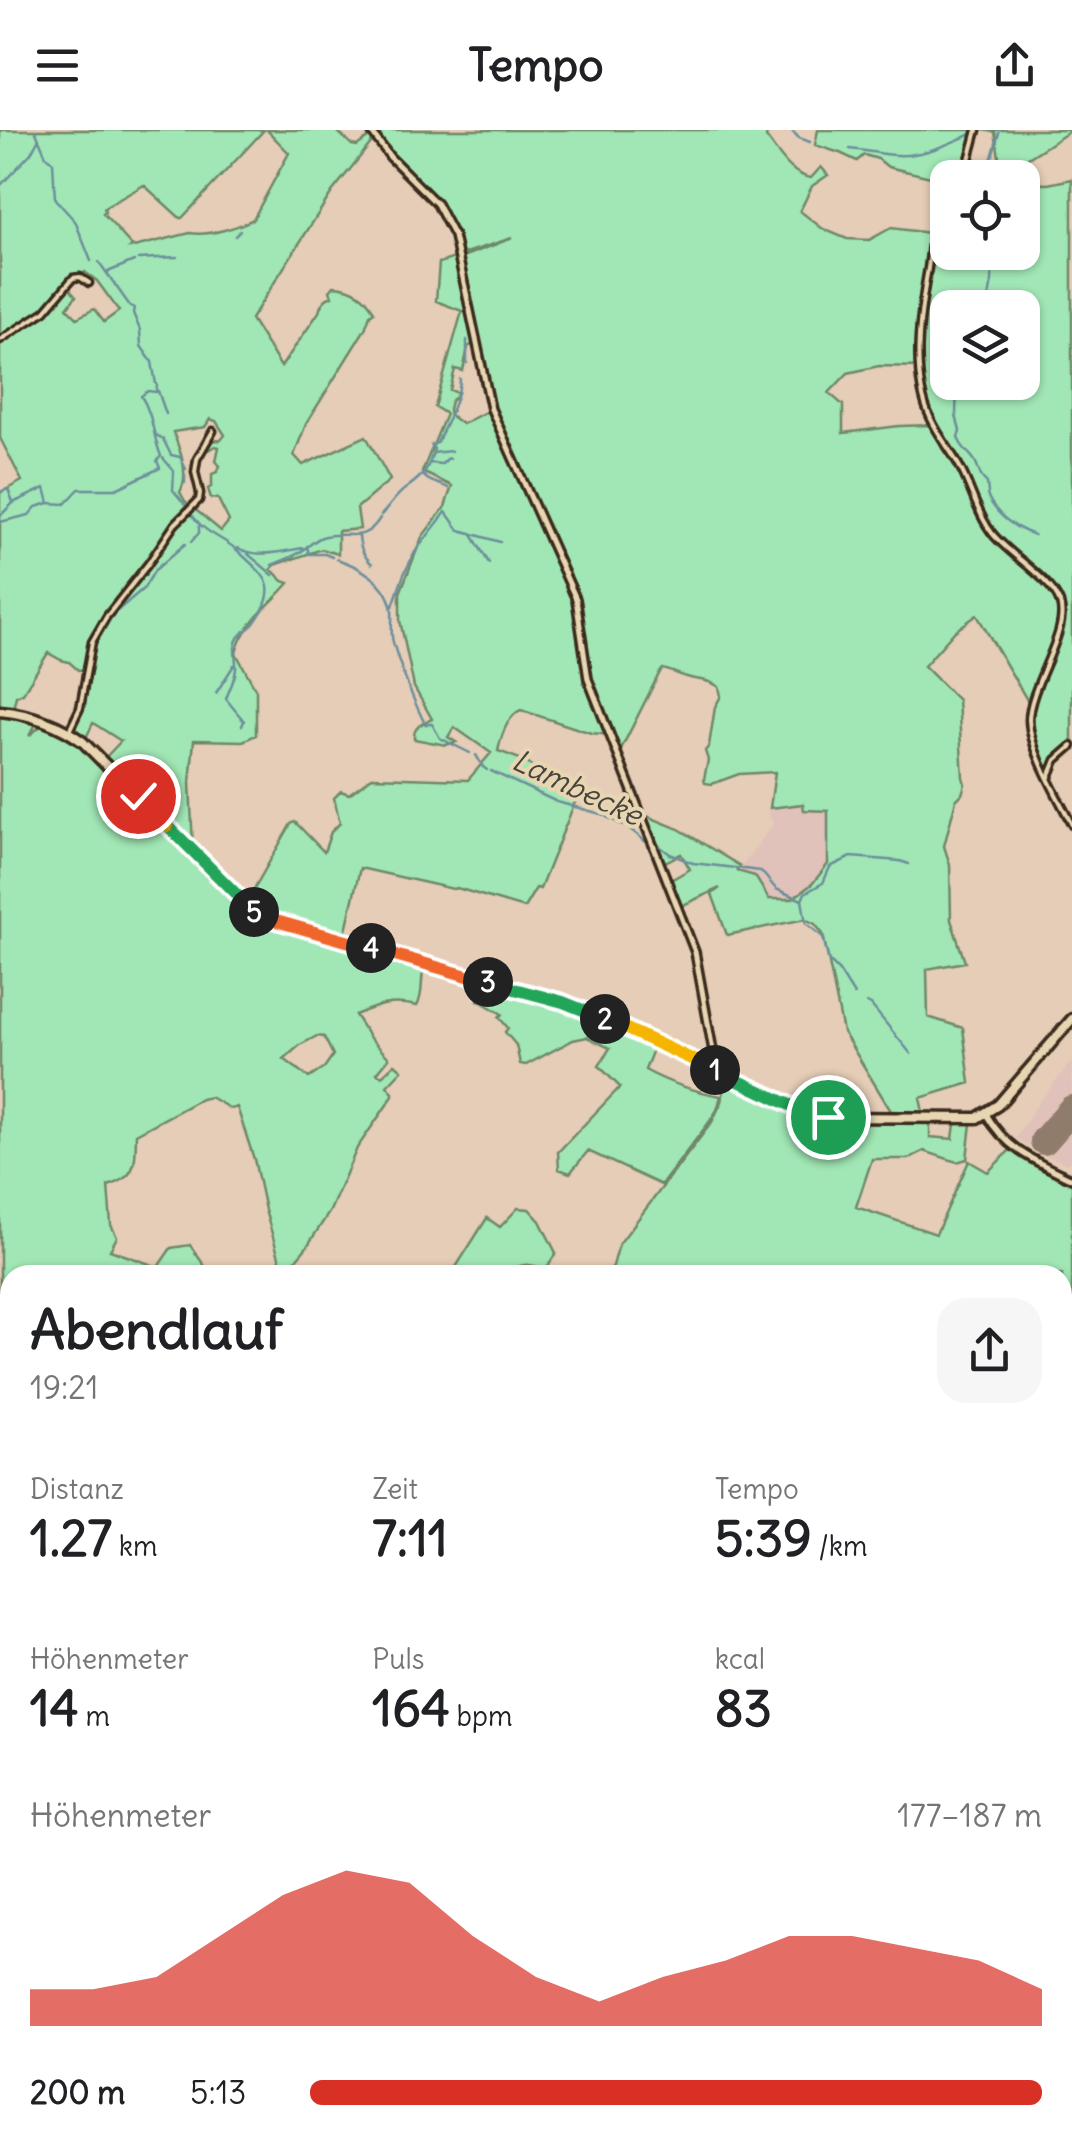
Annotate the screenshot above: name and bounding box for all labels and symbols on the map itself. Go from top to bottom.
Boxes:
water label: Lambecke [507,741,650,834]
pin [96,754,181,839]
pin: 5 [229,887,279,937]
pin: 4 [346,923,396,973]
pin: 3 [463,957,513,1007]
pin: 2 [580,994,630,1044]
pin: 1 [690,1045,740,1095]
pin [786,1075,871,1160]

